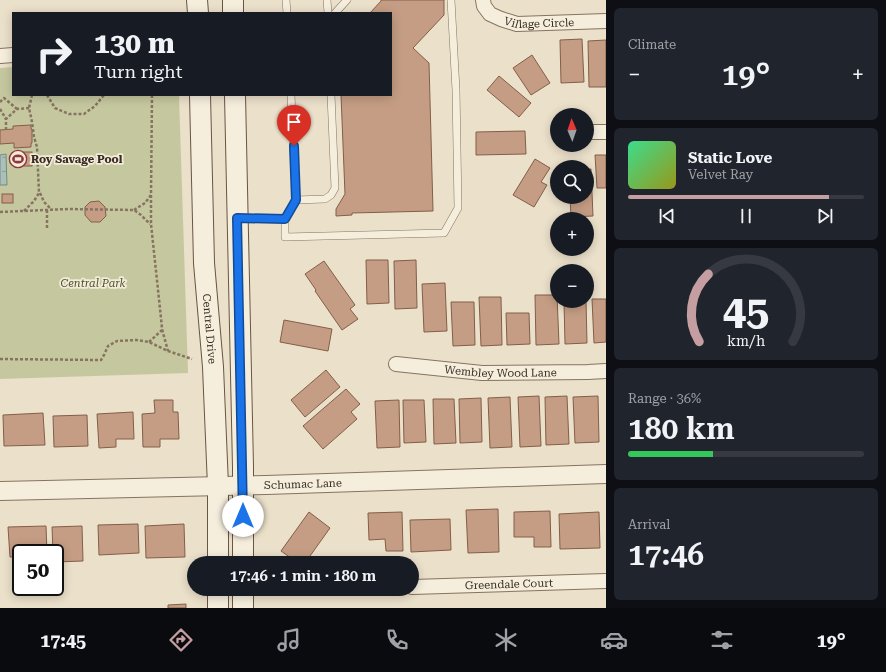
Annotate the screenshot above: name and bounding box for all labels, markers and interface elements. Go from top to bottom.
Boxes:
street label: Village Circle [502,14,574,31]
text: 130 m [94,27,175,60]
icon: right [28,28,80,80]
text: Climate [628,37,676,52]
text: 19° [722,57,770,92]
text: Turn right [94,61,182,82]
text: − [628,62,640,87]
text: + [852,62,864,87]
pin [277,105,311,146]
north arrow [550,108,594,152]
map controls [550,108,594,308]
icon: arrive [283,111,305,133]
sports icon: Roy Savage Pool [8,149,28,169]
text: Static Love [688,149,772,167]
place label: Roy Savage Pool [31,153,123,166]
button: search [550,160,594,204]
text: Velvet Ray [688,167,753,182]
icon: previous [656,205,678,227]
icon: pause [735,205,757,227]
icon: next [814,205,836,227]
button: + [550,212,594,256]
button: − [550,264,594,308]
park label: Central Park [60,277,126,290]
text: 45 [723,286,769,335]
street label: Central Drive [200,293,219,364]
text: km/h [727,333,765,349]
street label: Wembley Wood Lane [444,363,557,380]
text: Range · 36% [628,391,701,406]
text: 180 km [628,411,735,446]
street label: Schumac Lane [264,477,342,492]
position arrow [222,495,264,537]
text: Arrival [628,517,670,532]
text: 17:46 [628,537,704,572]
speed limit sign: 50 [12,544,64,596]
text: 17:46 · 1 min · 180 m [230,567,376,585]
street label: Greendale Court [465,577,553,592]
icon: directions [167,626,195,654]
icon: music [275,626,303,654]
icon: phone [383,626,411,654]
icon: climate [492,626,520,654]
icon: car [600,626,628,654]
icon: filters [708,626,736,654]
text: 17:45 [40,630,86,651]
text: 19° [817,630,846,651]

